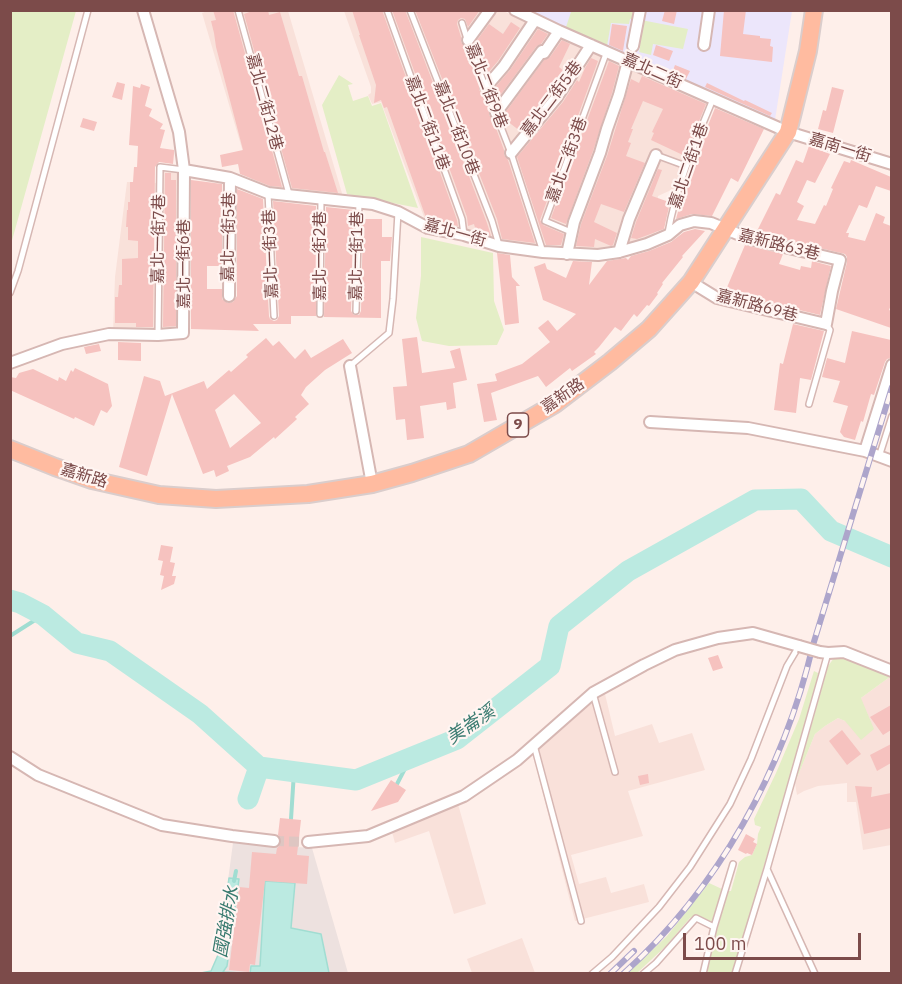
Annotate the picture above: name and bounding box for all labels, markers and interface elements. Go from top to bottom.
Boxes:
street label: 嘉北二街9巷 [461,41,511,131]
street label: 嘉北二街 [619,49,685,93]
street label: 嘉北二街12巷 [242,52,286,152]
street label: 嘉北二街5巷 [517,57,587,141]
street label: 嘉北二街11巷 [401,73,453,173]
street label: 嘉北二街10巷 [429,78,483,178]
street label: 嘉北二街3巷 [543,115,591,205]
street label: 嘉北二街1巷 [665,121,713,211]
street label: 嘉南一街 [807,129,873,167]
street label: 嘉北一街5巷 [219,192,239,282]
street label: 嘉北一街7巷 [149,194,169,284]
street label: 嘉北一街3巷 [260,209,282,299]
street label: 嘉北一街2巷 [310,211,330,301]
street label: 嘉北一街1巷 [347,211,367,301]
street label: 嘉北一街 [422,215,488,251]
street label: 嘉北一街6巷 [174,219,194,309]
street label: 嘉新路63巷 [736,226,822,264]
street label: 嘉新路69巷 [714,286,800,326]
street label: 嘉新路 [538,374,588,418]
road number: 9 [508,413,528,437]
street label: 嘉新路 [58,460,110,492]
water label: 美崙溪 [443,701,499,749]
water label: 國強排水 [210,885,244,959]
scale bar [686,921,864,959]
text: 100 m [694,932,746,955]

